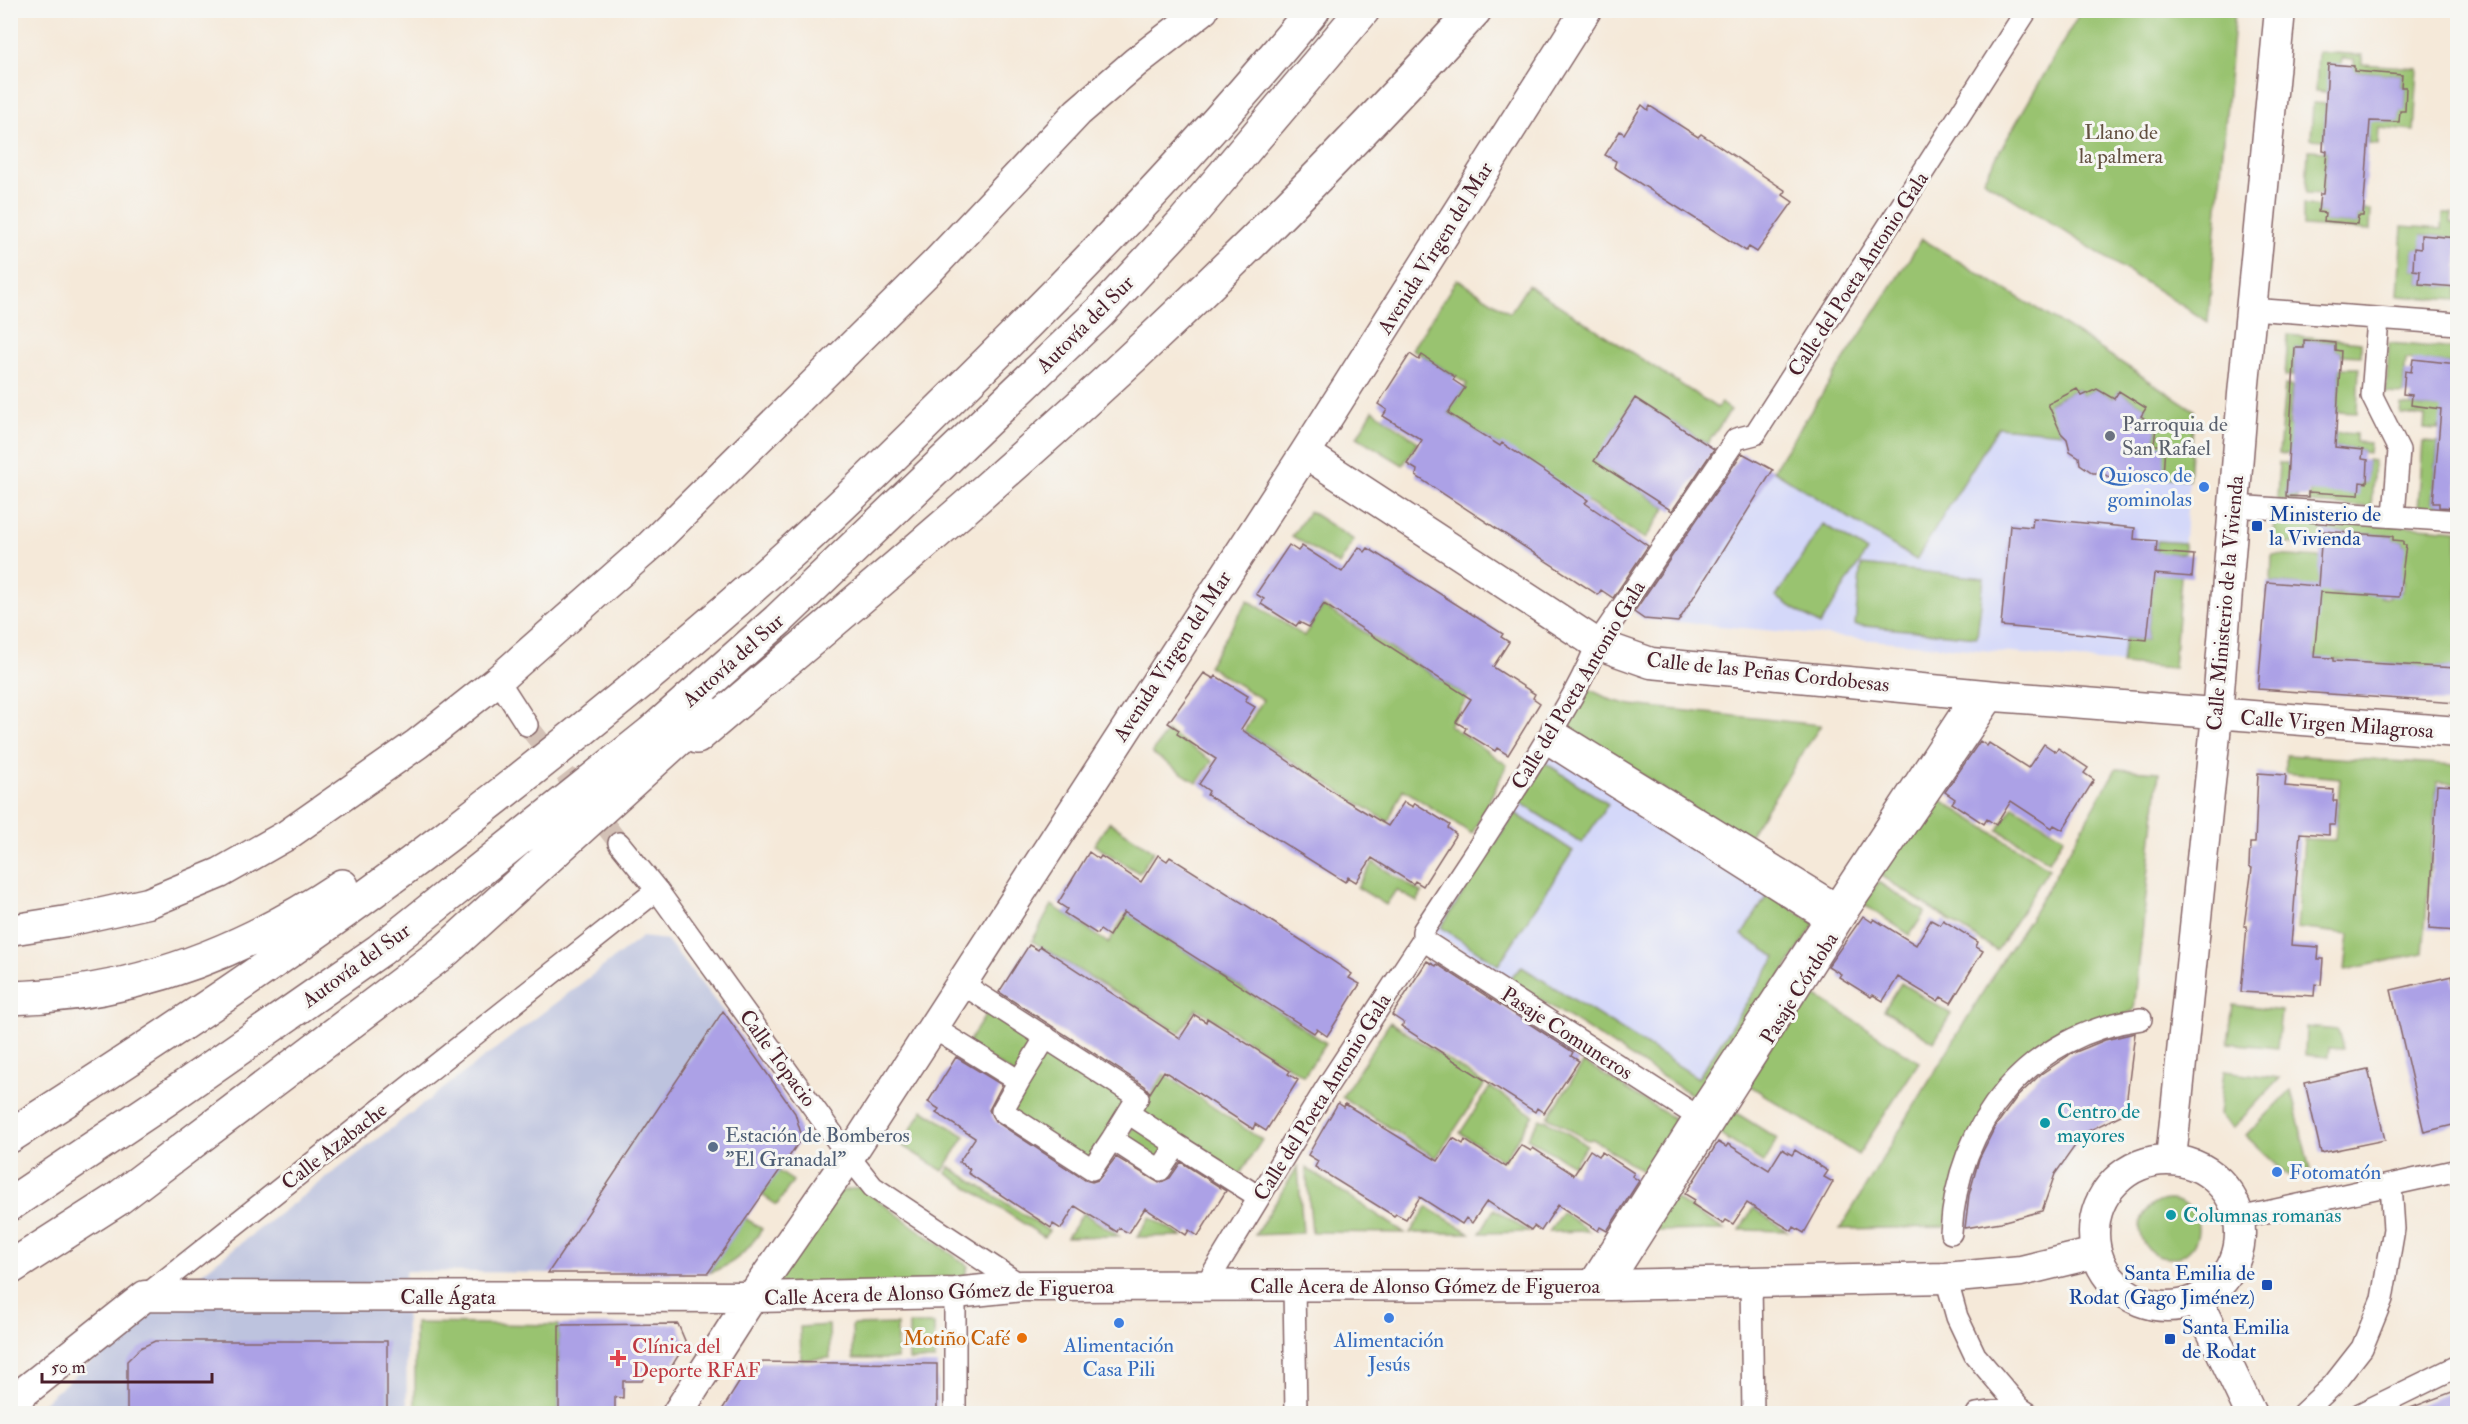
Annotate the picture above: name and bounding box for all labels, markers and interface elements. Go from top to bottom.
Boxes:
park label: Llano de la palmera [2079,119,2164,170]
street label: Avenida Virgen del Mar [1371,157,1499,340]
street label: Calle del Poeta Antonio Gala [1782,166,1935,382]
street label: Autovía del Sur [1030,270,1140,380]
place label: Parroquia de San Rafael [2122,411,2228,462]
marker: Parroquia de San Rafael [2103,429,2117,443]
place label: Quiosco de gominolas [2099,462,2192,513]
street label: Calle Ministerio de la Vivienda [2201,474,2250,732]
marker: Quiosco de gominolas [2197,480,2211,494]
place label: Ministerio de la Vivienda [2269,501,2381,552]
marker: Ministerio de la Vivienda [2250,519,2264,533]
street label: Avenida Virgen del Mar [1107,566,1238,748]
street label: Calle del Poeta Antonio Gala [1505,575,1652,795]
street label: Autovía del Sur [676,608,790,714]
street label: Calle de las Peñas Cordobesas [1645,646,1891,699]
street label: Calle Virgen Milagrosa [2239,704,2435,745]
street label: Autovía del Sur [296,917,416,1014]
street label: Pasaje Córdoba [1754,927,1845,1049]
street label: Pasaje Comuneros [1496,981,1638,1086]
street label: Calle del Poeta Antonio Gala [1248,988,1397,1206]
street label: Calle Topacio [733,1004,822,1112]
street label: Calle Azabache [276,1096,393,1196]
place label: Centro de mayores [2057,1098,2140,1149]
marker: Centro de mayores [2038,1116,2052,1130]
place label: Estación de Bomberos "El Granadal" [725,1122,910,1173]
marker: Estación de Bomberos "El Granadal" [706,1140,720,1154]
place label: Fotomatón [2289,1159,2381,1186]
marker: Fotomatón [2270,1165,2284,1179]
place label: Columnas romanas [2183,1202,2341,1229]
marker: Columnas romanas [2164,1208,2178,1222]
place label: Santa Emilia de Rodat (Gago Jiménez) [2069,1260,2255,1311]
street label: Calle Acera de Alonso Gómez de Figueroa [764,1273,1115,1312]
street label: Calle Acera de Alonso Gómez de Figueroa [1250,1273,1600,1300]
marker: Santa Emilia de Rodat (Gago Jiménez) [2260,1278,2274,1292]
street label: Calle Ágata [400,1284,496,1311]
marker: Alimentación Jesús [1382,1311,1396,1325]
place label: Santa Emilia de Rodat [2182,1314,2290,1365]
marker: Alimentación Casa Pili [1112,1316,1126,1330]
place label: Motiño Café [903,1325,1010,1352]
place label: Alimentación Jesús [1333,1327,1444,1378]
marker: Motiño Café [1015,1331,1029,1345]
place label: Alimentación Casa Pili [1063,1332,1174,1383]
marker: Santa Emilia de Rodat [2163,1332,2177,1346]
place label: Clínica del Deporte RFAF [632,1333,761,1384]
scale bar [42,1346,212,1384]
marker: Clínica del Deporte RFAF [609,1349,627,1367]
text: 50 m [51,1356,86,1379]

